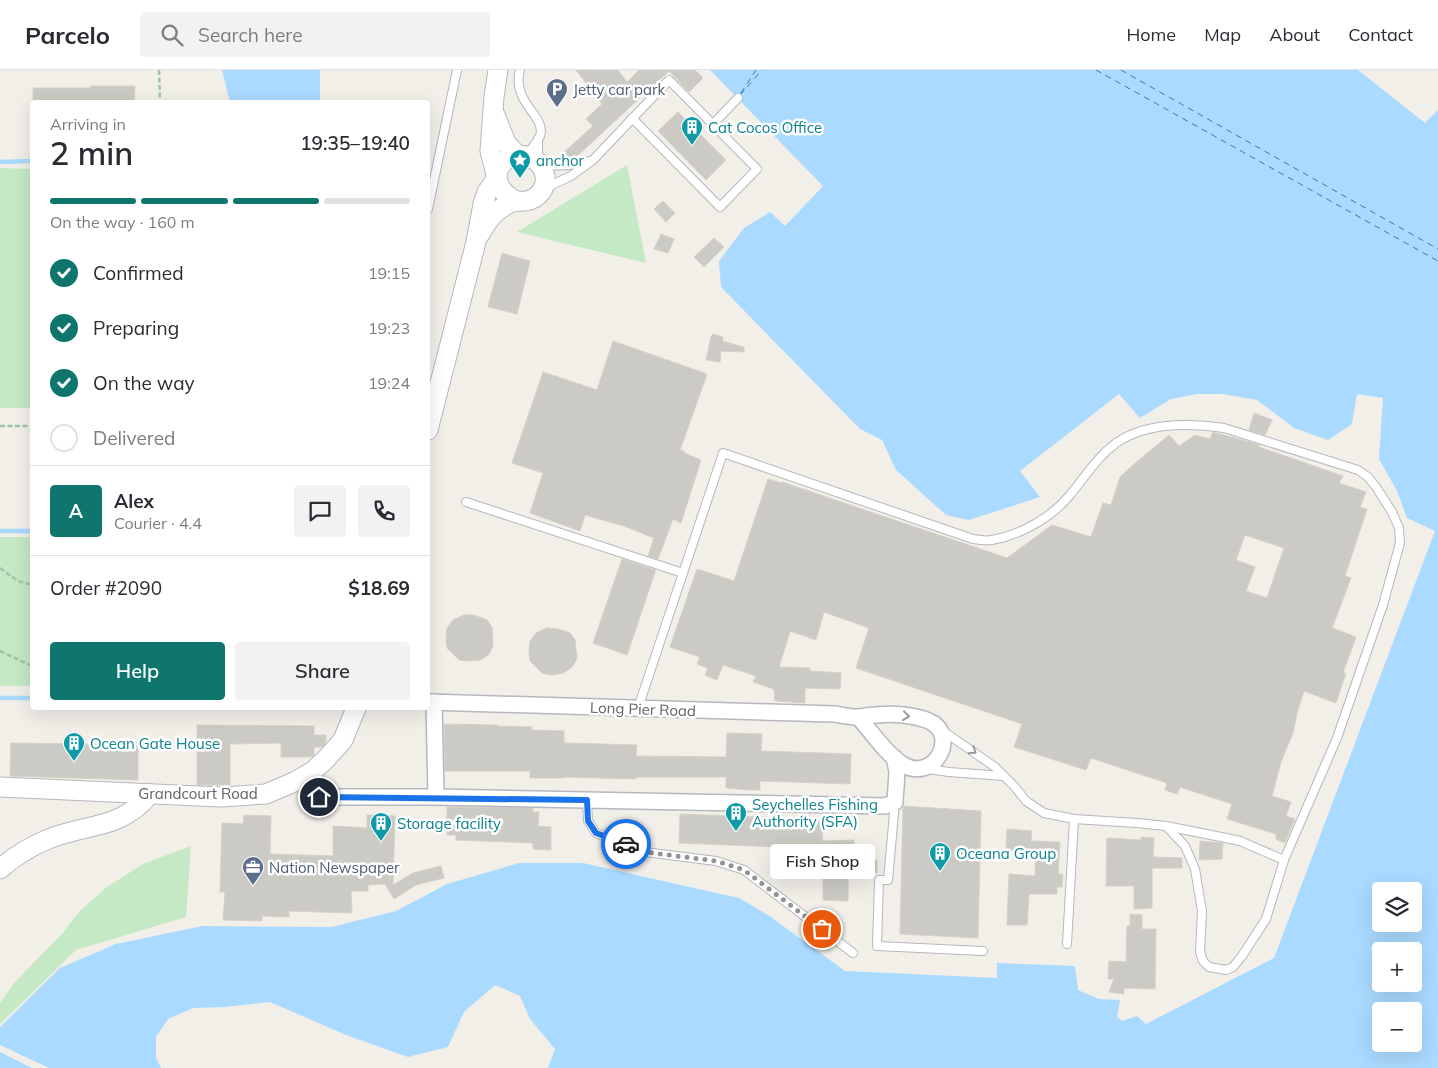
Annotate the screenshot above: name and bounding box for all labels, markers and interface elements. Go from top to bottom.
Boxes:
search box [140,12,490,57]
text: Parcelo [25,20,110,50]
icon: search [158,21,186,49]
text: Search here [198,23,302,47]
text: Home [1126,23,1176,46]
text: Map [1204,23,1241,46]
text: About [1269,23,1320,46]
text: Contact [1348,23,1413,46]
parking icon: Jetty car park [545,77,569,108]
place label: Jetty car park [573,80,666,99]
text: Arriving in [50,114,126,134]
building icon: Cat Cocos Office [680,115,704,146]
place label: Cat Cocos Office [708,118,822,137]
text: 19:35–19:40 [300,131,410,155]
text: 2 min [50,133,133,173]
place icon: anchor [508,148,532,179]
place label: anchor [536,151,585,170]
text: On the way · 160 m [50,212,195,232]
icon: check [50,259,78,287]
text: Confirmed [93,261,184,285]
text: 19:15 [368,263,410,283]
icon: check [50,314,78,342]
text: Preparing [93,316,179,340]
text: 19:23 [368,318,410,338]
icon: check [50,369,78,397]
text: On the way [93,371,195,395]
text: 19:24 [368,373,410,393]
text: Delivered [93,426,175,450]
button: chat [294,485,346,537]
button: phone [358,485,410,537]
text: Alex [114,489,154,513]
text: A [69,499,83,523]
text: Courier · 4.4 [114,513,202,533]
text: Order #2090 [50,576,162,600]
text: $18.69 [348,576,410,600]
button: Help [50,642,225,700]
button: Share [235,642,410,700]
street label: Long Pier Road [590,698,696,720]
one-way arrow [903,710,911,721]
building icon: Ocean Gate House [62,731,86,762]
place label: Ocean Gate House [90,734,220,753]
one-way arrow [967,745,976,754]
pin [298,776,340,818]
icon: home [305,783,333,811]
street label: Grandcourt Road [138,784,258,803]
place label: Seychelles Fishing Authority (SFA) [752,795,878,831]
building icon: Seychelles Fishing Authority (SFA) [724,801,748,832]
building icon: Storage facility [369,811,393,842]
place label: Storage facility [397,814,501,833]
courier [601,819,651,869]
icon: car [612,830,640,858]
building icon: Oceana Group [928,841,952,872]
callout: Fish Shop [770,844,874,879]
place label: Oceana Group [956,844,1056,863]
text: Fish Shop [786,851,859,871]
office icon: Nation Newspaper [241,855,265,886]
place label: Nation Newspaper [269,858,400,877]
map controls [1372,882,1422,1052]
button: layers [1372,882,1422,932]
pin [801,908,843,950]
icon: bag [808,915,836,943]
button: + [1372,942,1422,992]
button: − [1372,1002,1422,1052]

